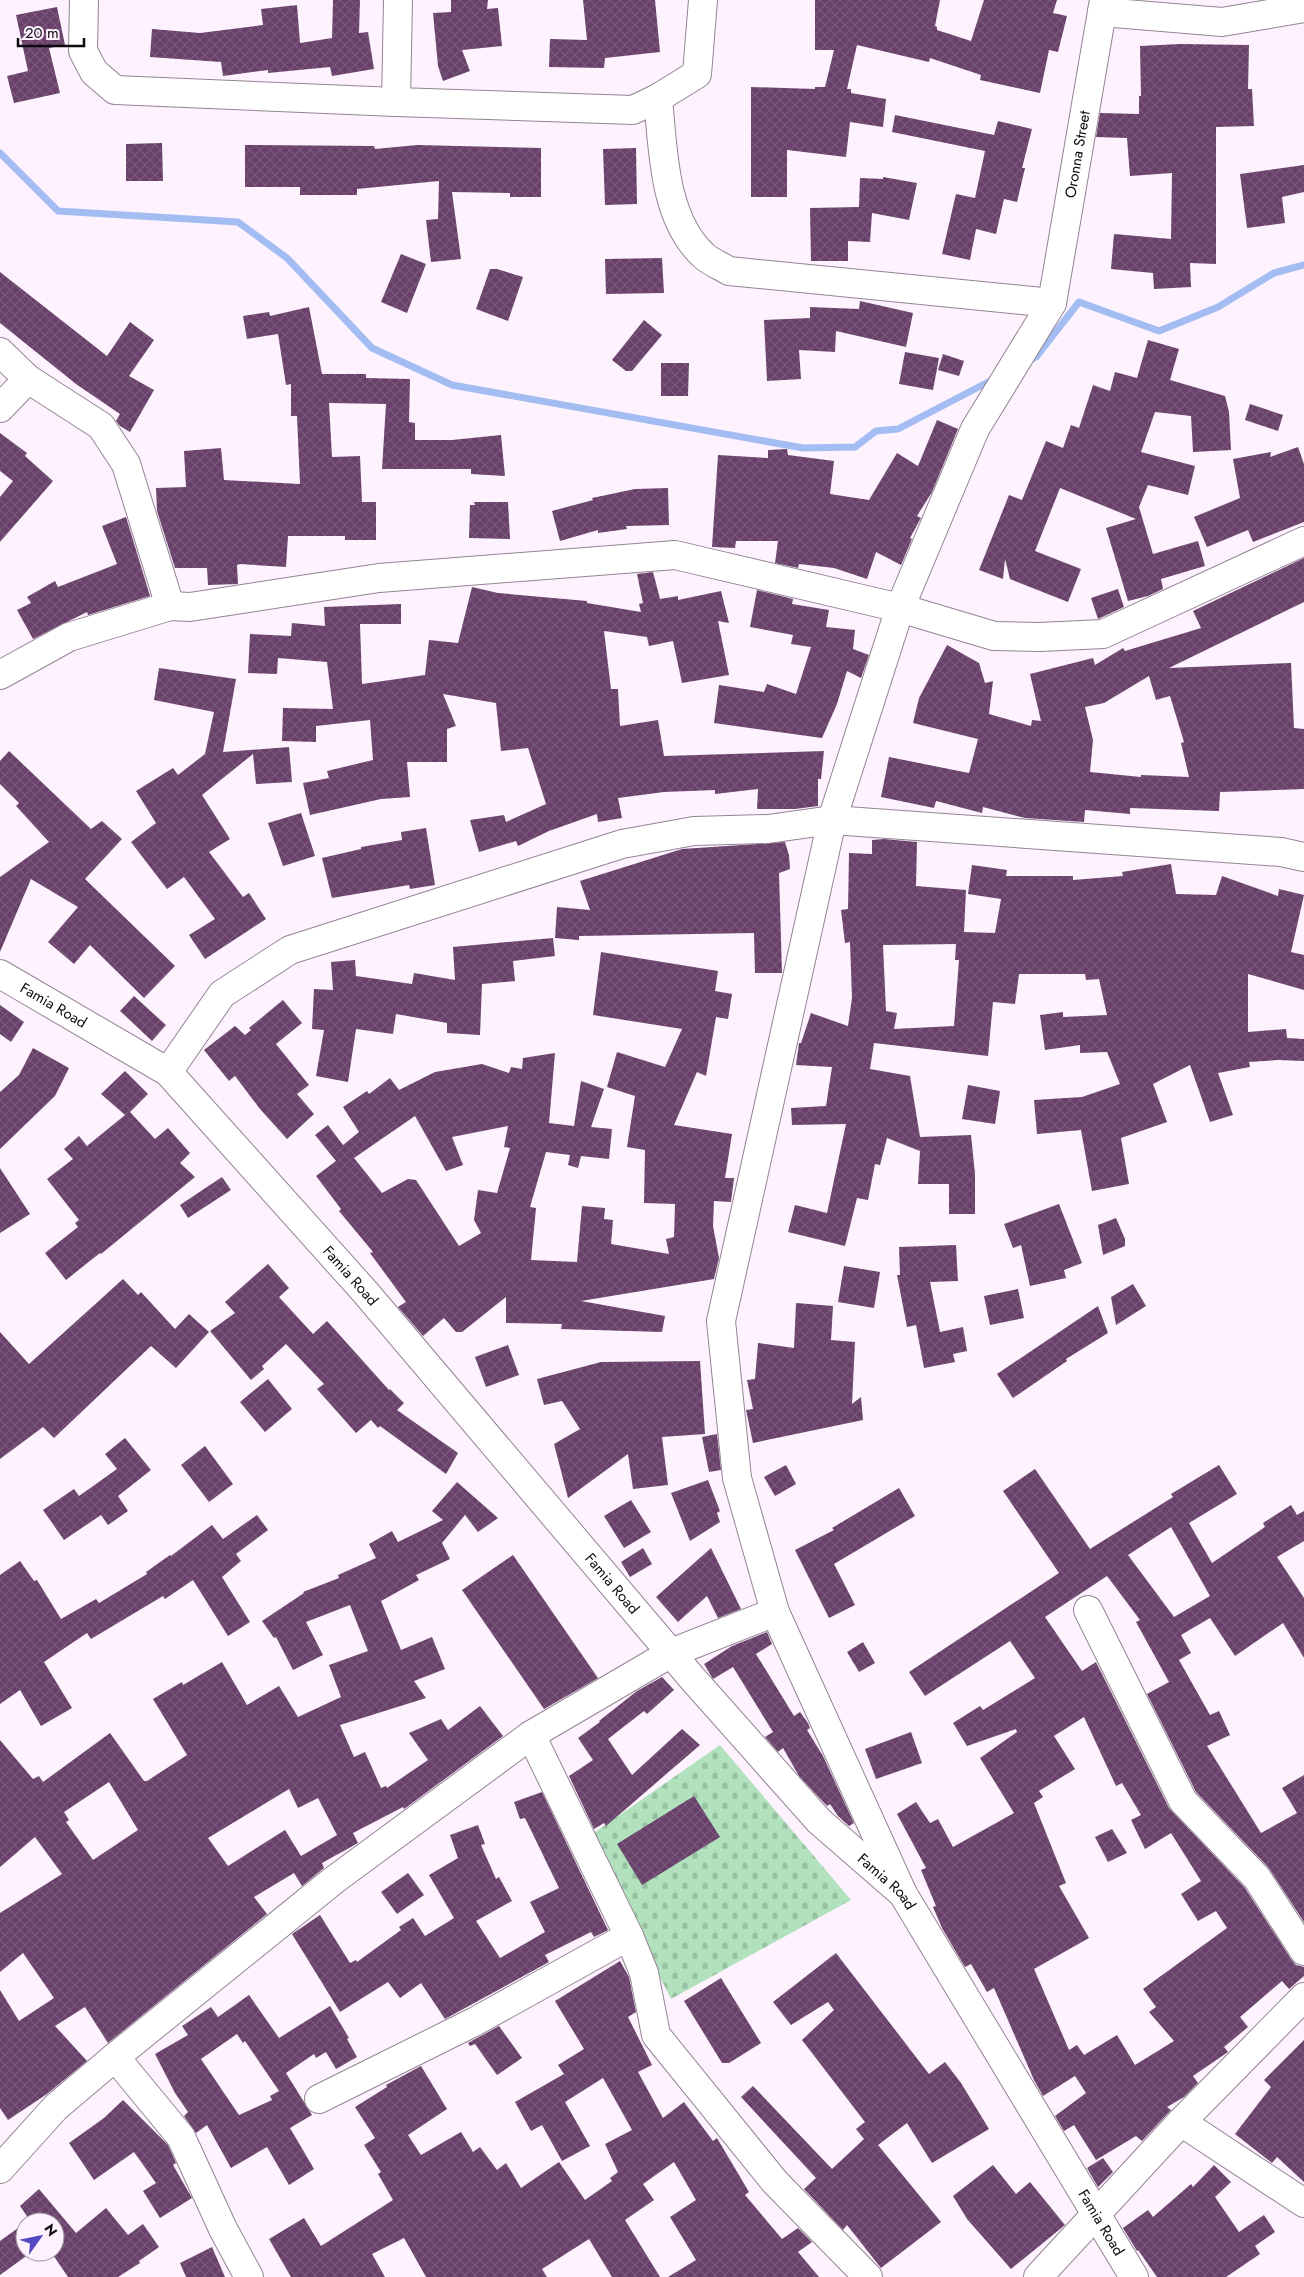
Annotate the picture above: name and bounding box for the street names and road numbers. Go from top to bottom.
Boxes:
street label: Oronna Street [1059,109,1096,200]
street label: Famia Road [16,977,91,1033]
street label: Famia Road [318,1241,383,1311]
street label: Famia Road [580,1548,644,1619]
street label: Famia Road [853,1848,921,1914]
street label: Famia Road [1073,2185,1130,2260]

